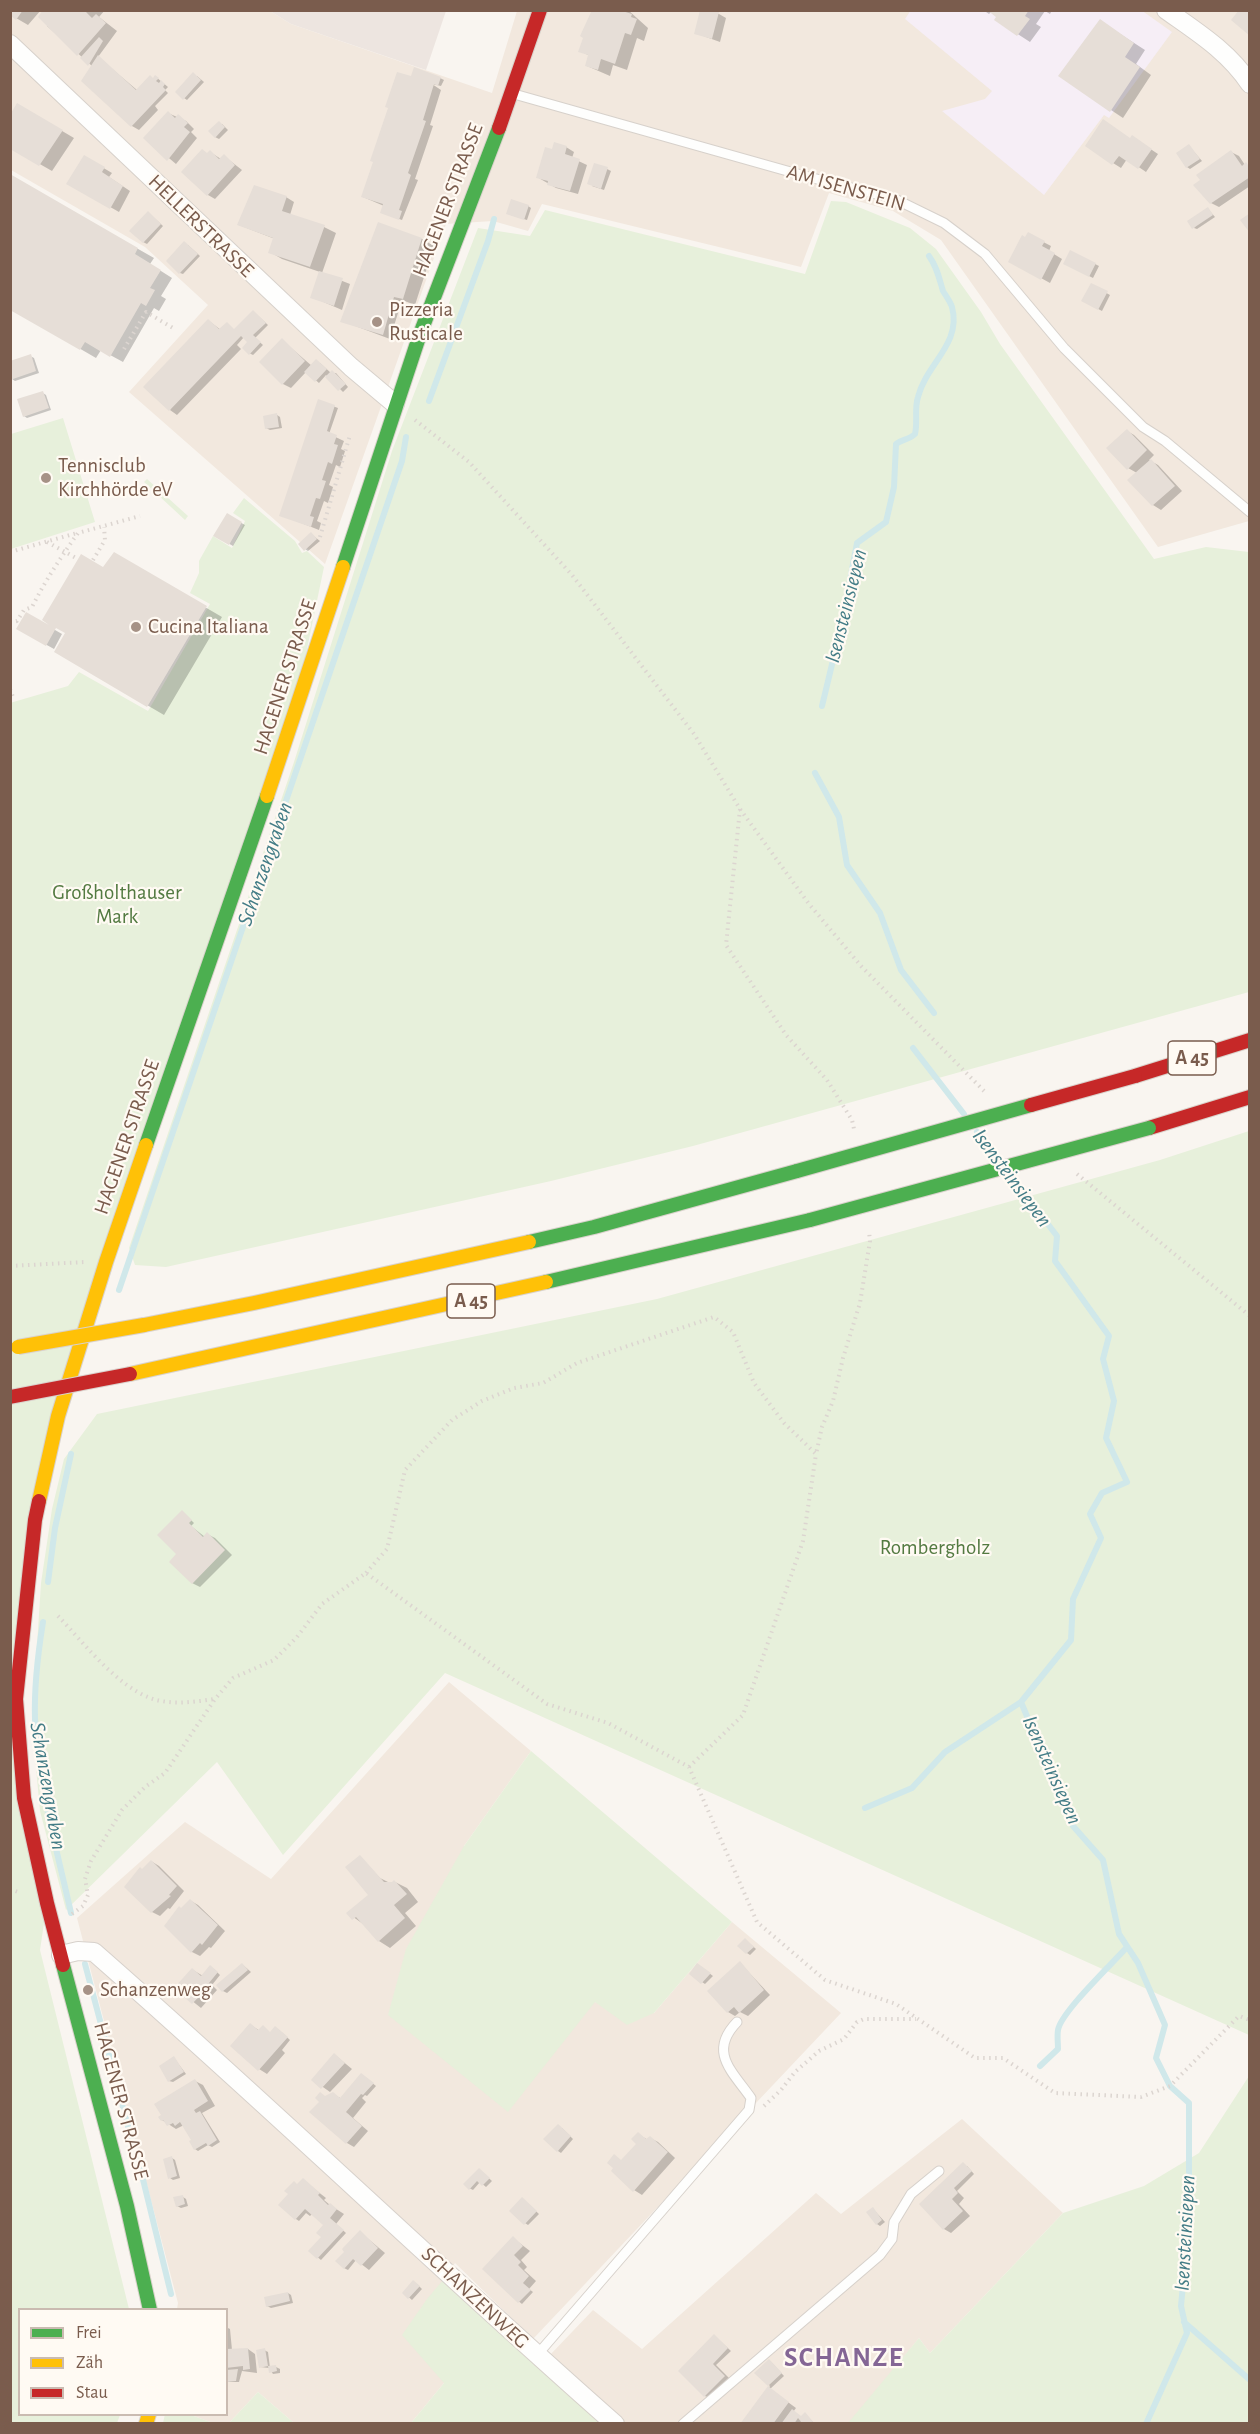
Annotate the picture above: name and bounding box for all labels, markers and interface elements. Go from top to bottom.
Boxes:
street label: HAGENER STRASSE [407,120,489,280]
street label: AM ISENSTEIN [784,159,908,217]
street label: HELLERSTRASSE [143,169,259,283]
place label: Pizzeria Rusticale [389,297,463,347]
marker: Pizzeria Rusticale [370,315,384,329]
place label: Tennisclub Kirchhörde eV [58,453,173,503]
marker: Tennisclub Kirchhörde eV [39,471,53,485]
water label: Isensteinsiepen [819,546,873,666]
street label: HAGENER STRASSE [248,596,322,758]
place label: Cucina Italiana [148,614,269,640]
marker: Cucina Italiana [129,620,143,634]
water label: Schanzengraben [231,799,299,929]
park label: Großholthauser Mark [52,880,182,930]
road number: A 45 [1168,1041,1216,1075]
street label: HAGENER STRASSE [89,1056,165,1218]
water label: Isensteinsiepen [966,1124,1058,1232]
road number: A 45 [447,1284,495,1318]
park label: Rombergholz [880,1535,990,1561]
water label: Isensteinsiepen [1016,1711,1088,1829]
water label: Schanzengraben [24,1720,72,1852]
place label: Schanzenweg [100,1977,211,2003]
marker: Schanzenweg [81,1983,95,1997]
street label: HAGENER STRASSE [88,2019,154,2183]
water label: Isensteinsiepen [1169,2174,1201,2292]
street label: SCHANZENWEG [416,2242,534,2354]
legend [18,2308,228,2416]
text: Frei [76,2324,102,2342]
district label: SCHANZE [784,2342,904,2374]
text: Zäh [76,2354,103,2372]
text: Stau [76,2384,108,2402]

